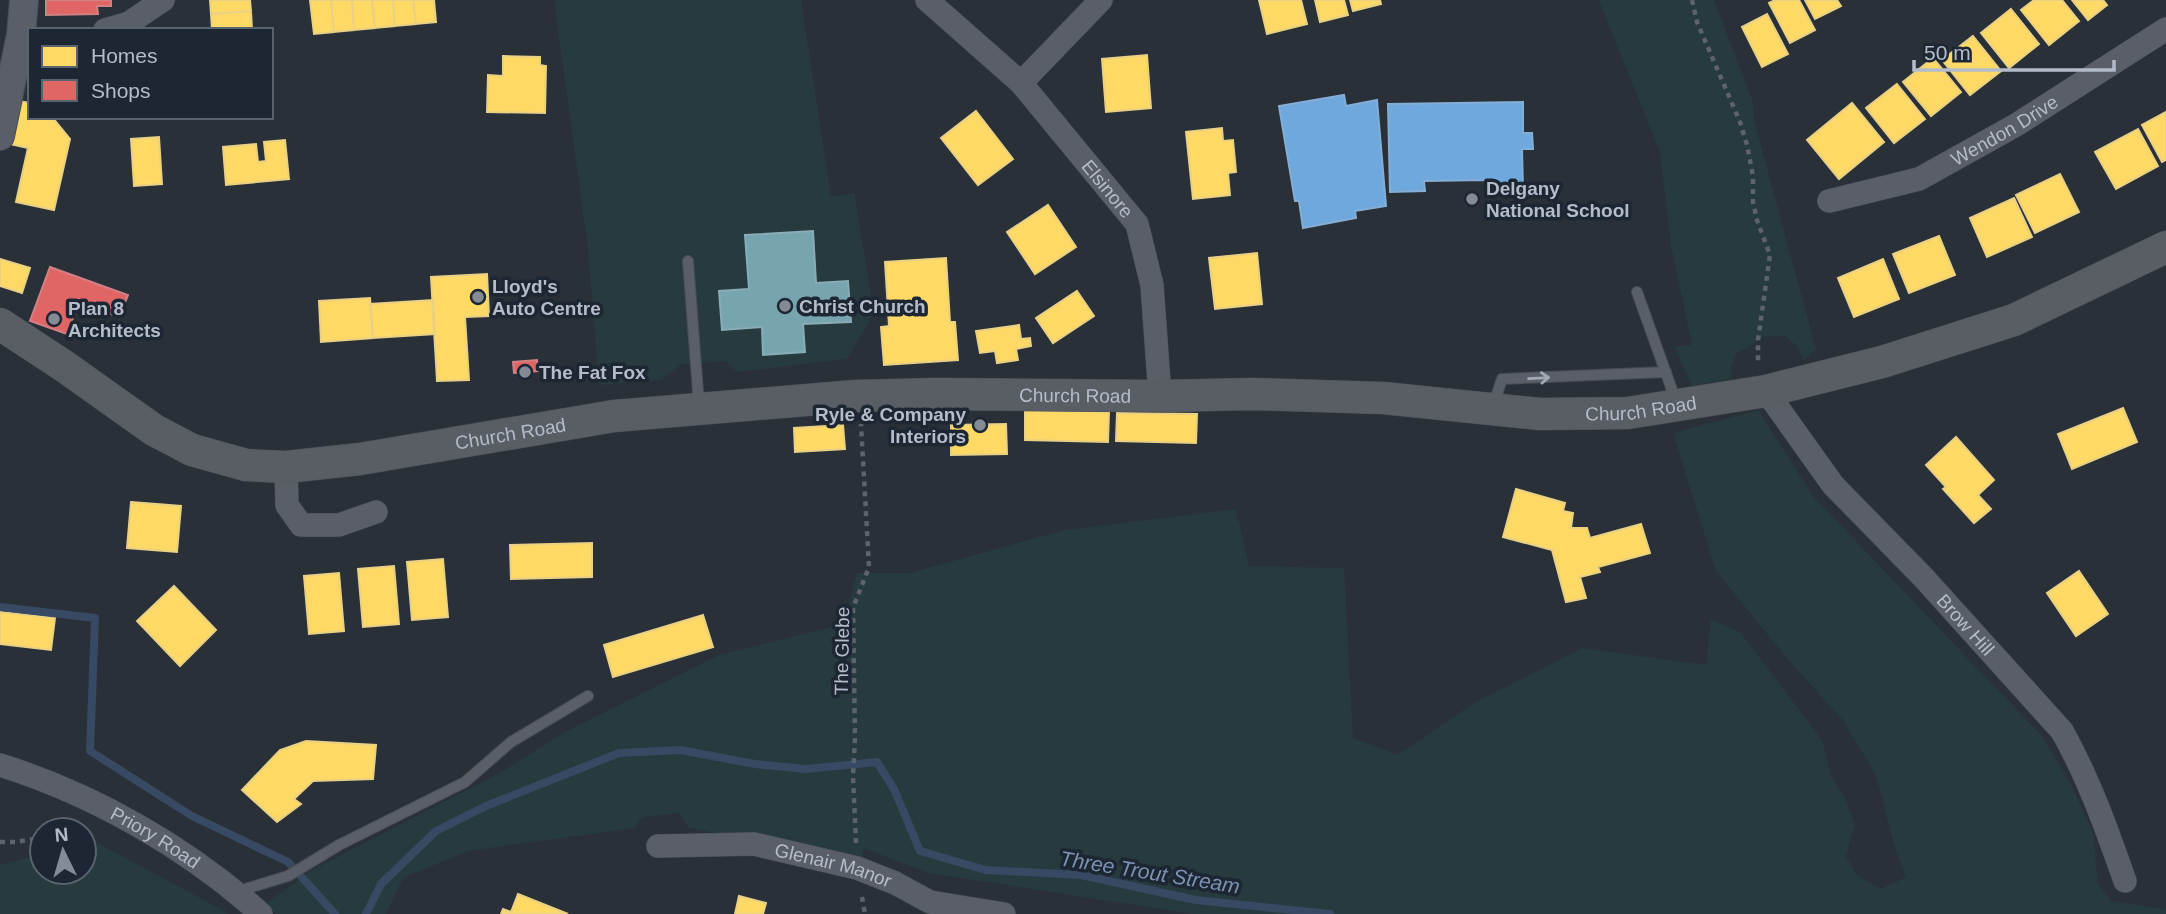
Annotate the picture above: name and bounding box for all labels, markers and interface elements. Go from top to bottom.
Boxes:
legend [28,28,273,119]
scale bar [1914,28,2114,72]
text: 50 m [1924,41,1971,64]
text: Homes [91,44,158,67]
text: Shops [91,79,151,102]
street label: Wendon Drive [1947,91,2062,170]
street label: Elsinore [1078,155,1138,222]
place label: Delgany National School [1486,178,1630,221]
marker: Delgany National School [1464,191,1480,207]
place label: Lloyd's Auto Centre [492,276,601,319]
marker: Lloyd's Auto Centre [470,289,486,305]
place label: Christ Church [799,296,926,317]
place label: Plan 8 Architects [68,298,161,341]
marker: Christ Church [777,298,793,314]
marker: Plan 8 Architects [46,311,62,327]
place label: The Fat Fox [539,362,646,383]
marker: The Fat Fox [517,364,533,380]
one-way arrow [1528,371,1551,384]
street label: Church Road [1019,384,1131,406]
street label: Church Road [1585,392,1698,424]
place label: Ryle & Company Interiors [815,404,966,447]
street label: Church Road [453,414,567,453]
marker: Ryle & Company Interiors [972,417,988,433]
street label: Brow Hill [1933,590,1999,659]
street label: The Glebe [831,606,853,696]
street label: Priory Road [107,802,204,872]
north arrow [28,816,98,886]
text: N [54,824,69,846]
street label: Glenair Manor [773,839,895,891]
water label: Three Trout Stream [1058,846,1242,898]

